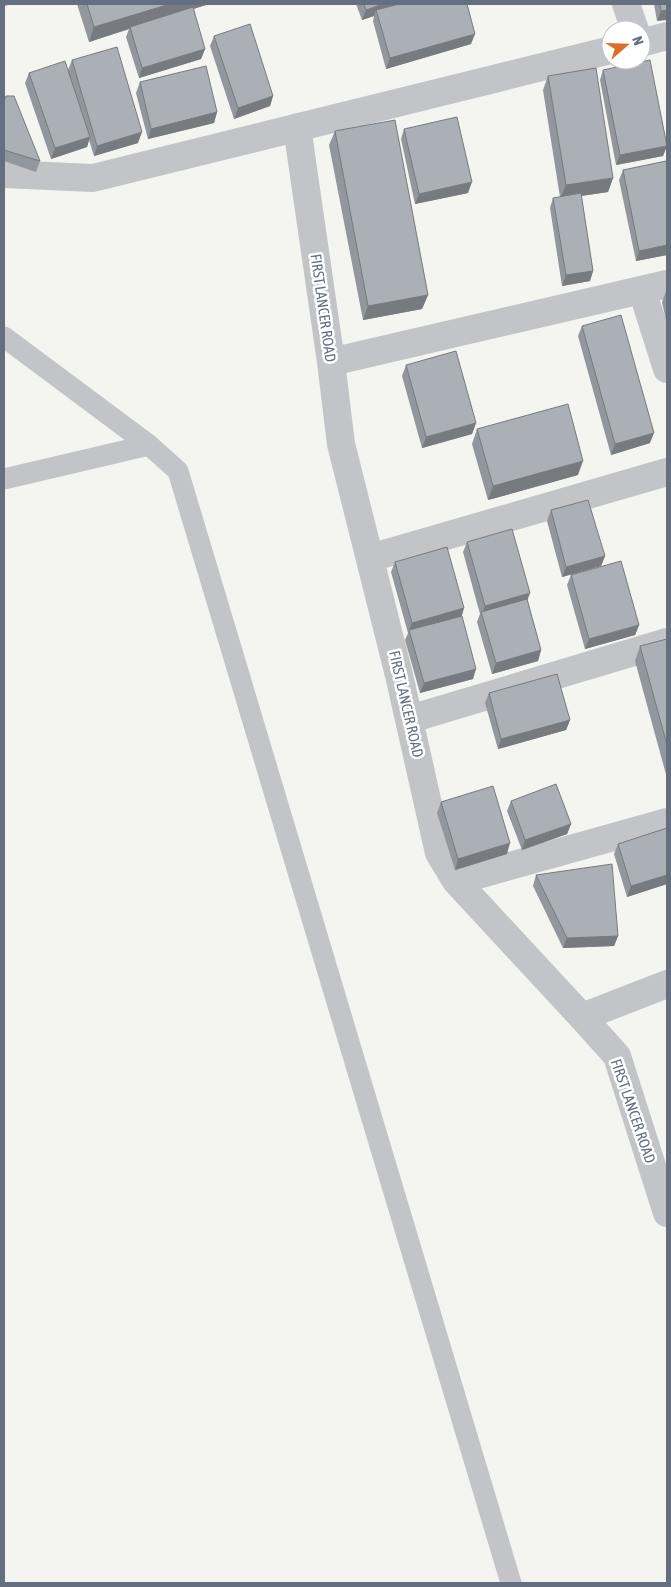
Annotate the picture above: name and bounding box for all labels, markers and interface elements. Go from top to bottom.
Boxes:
north arrow [601,20,651,70]
text: N [629,34,647,47]
street label: FIRST LANCER ROAD [308,253,339,363]
street label: FIRST LANCER ROAD [386,649,427,759]
street label: FIRST LANCER ROAD [608,1057,659,1165]

